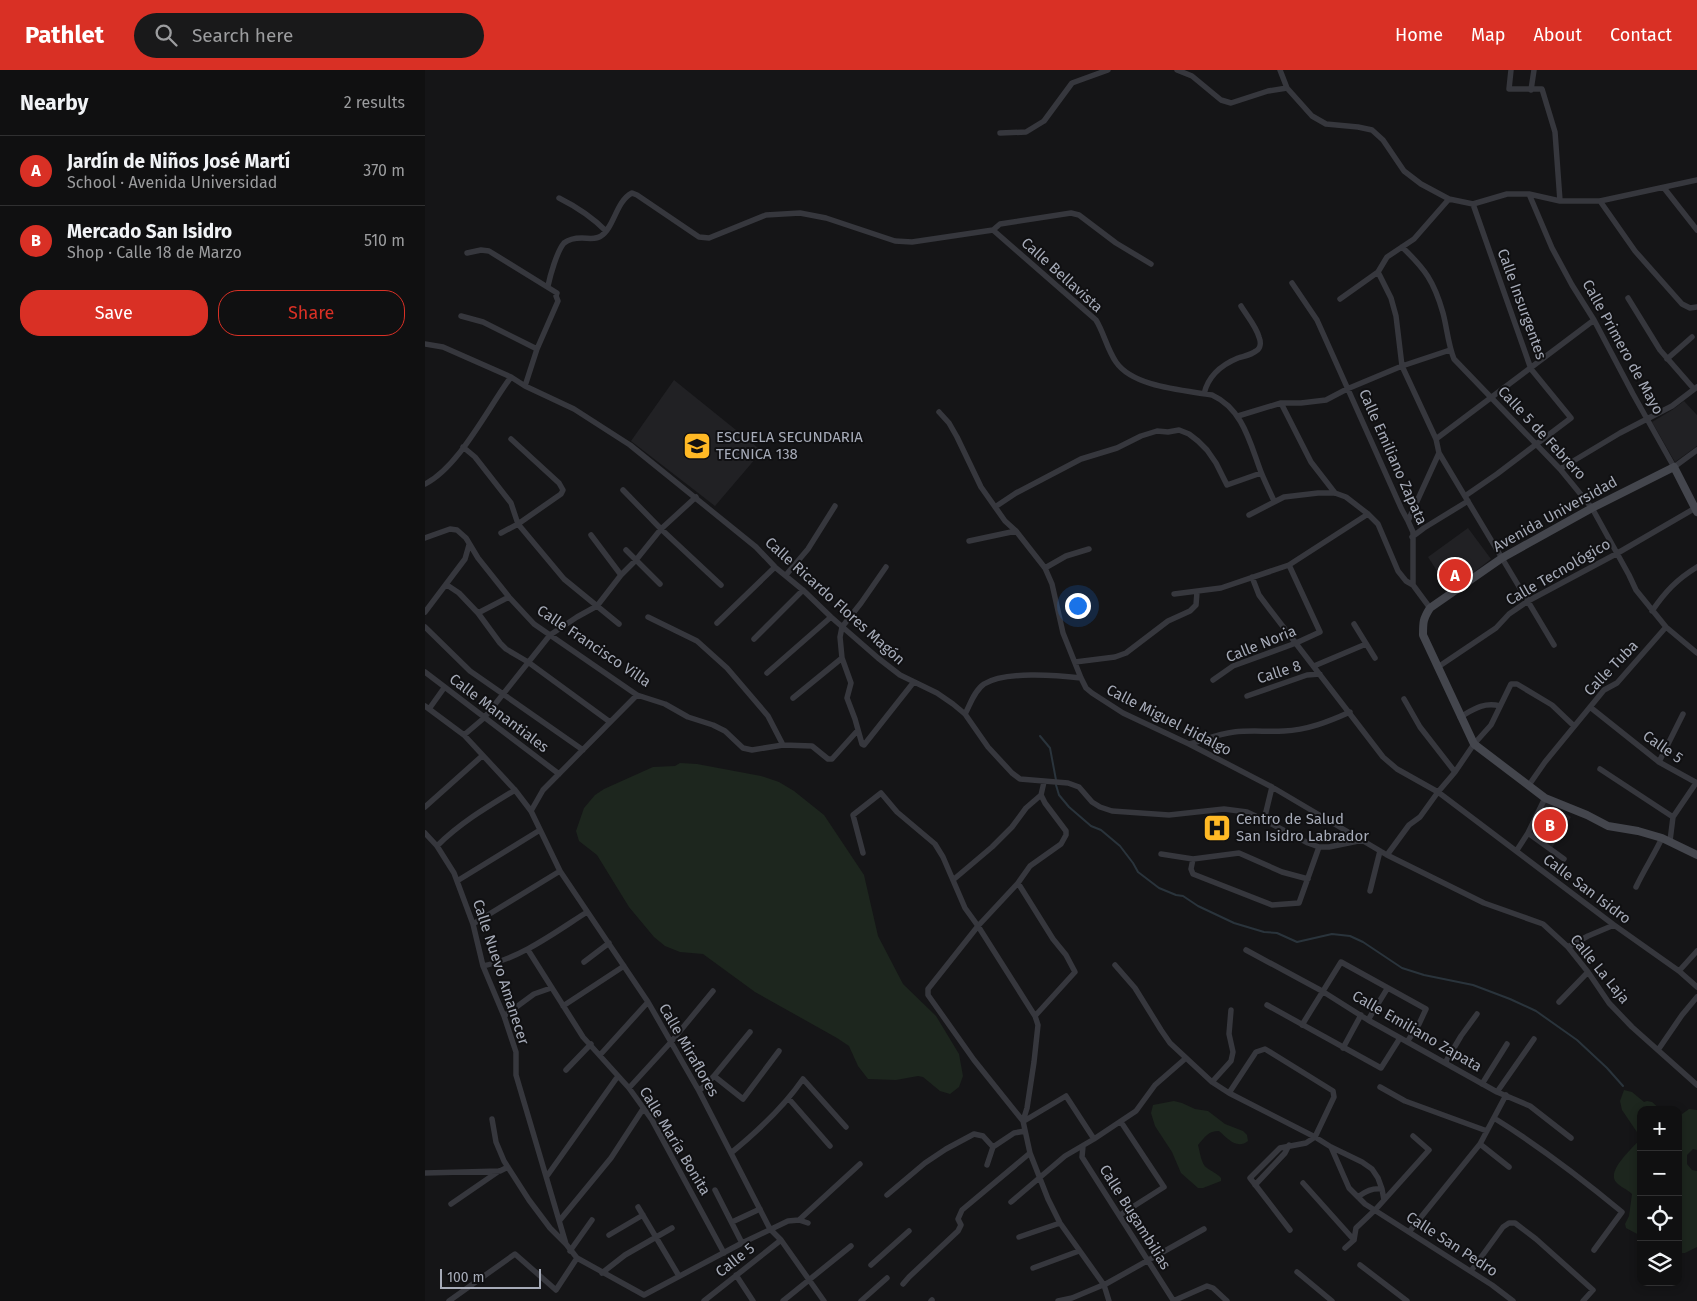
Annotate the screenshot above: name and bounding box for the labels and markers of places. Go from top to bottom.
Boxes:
place label: ESCUELA SECUNDARIA TECNICA 138 [716,428,863,463]
school or university icon: ESCUELA SECUNDARIA TECNICA 138 [682,431,712,461]
pin: A [1439,556,1471,594]
pin: B [1534,806,1566,844]
place label: Centro de Salud San Isidro Labrador [1236,810,1369,845]
hospital icon: Centro de Salud San Isidro Labrador [1202,813,1232,843]

